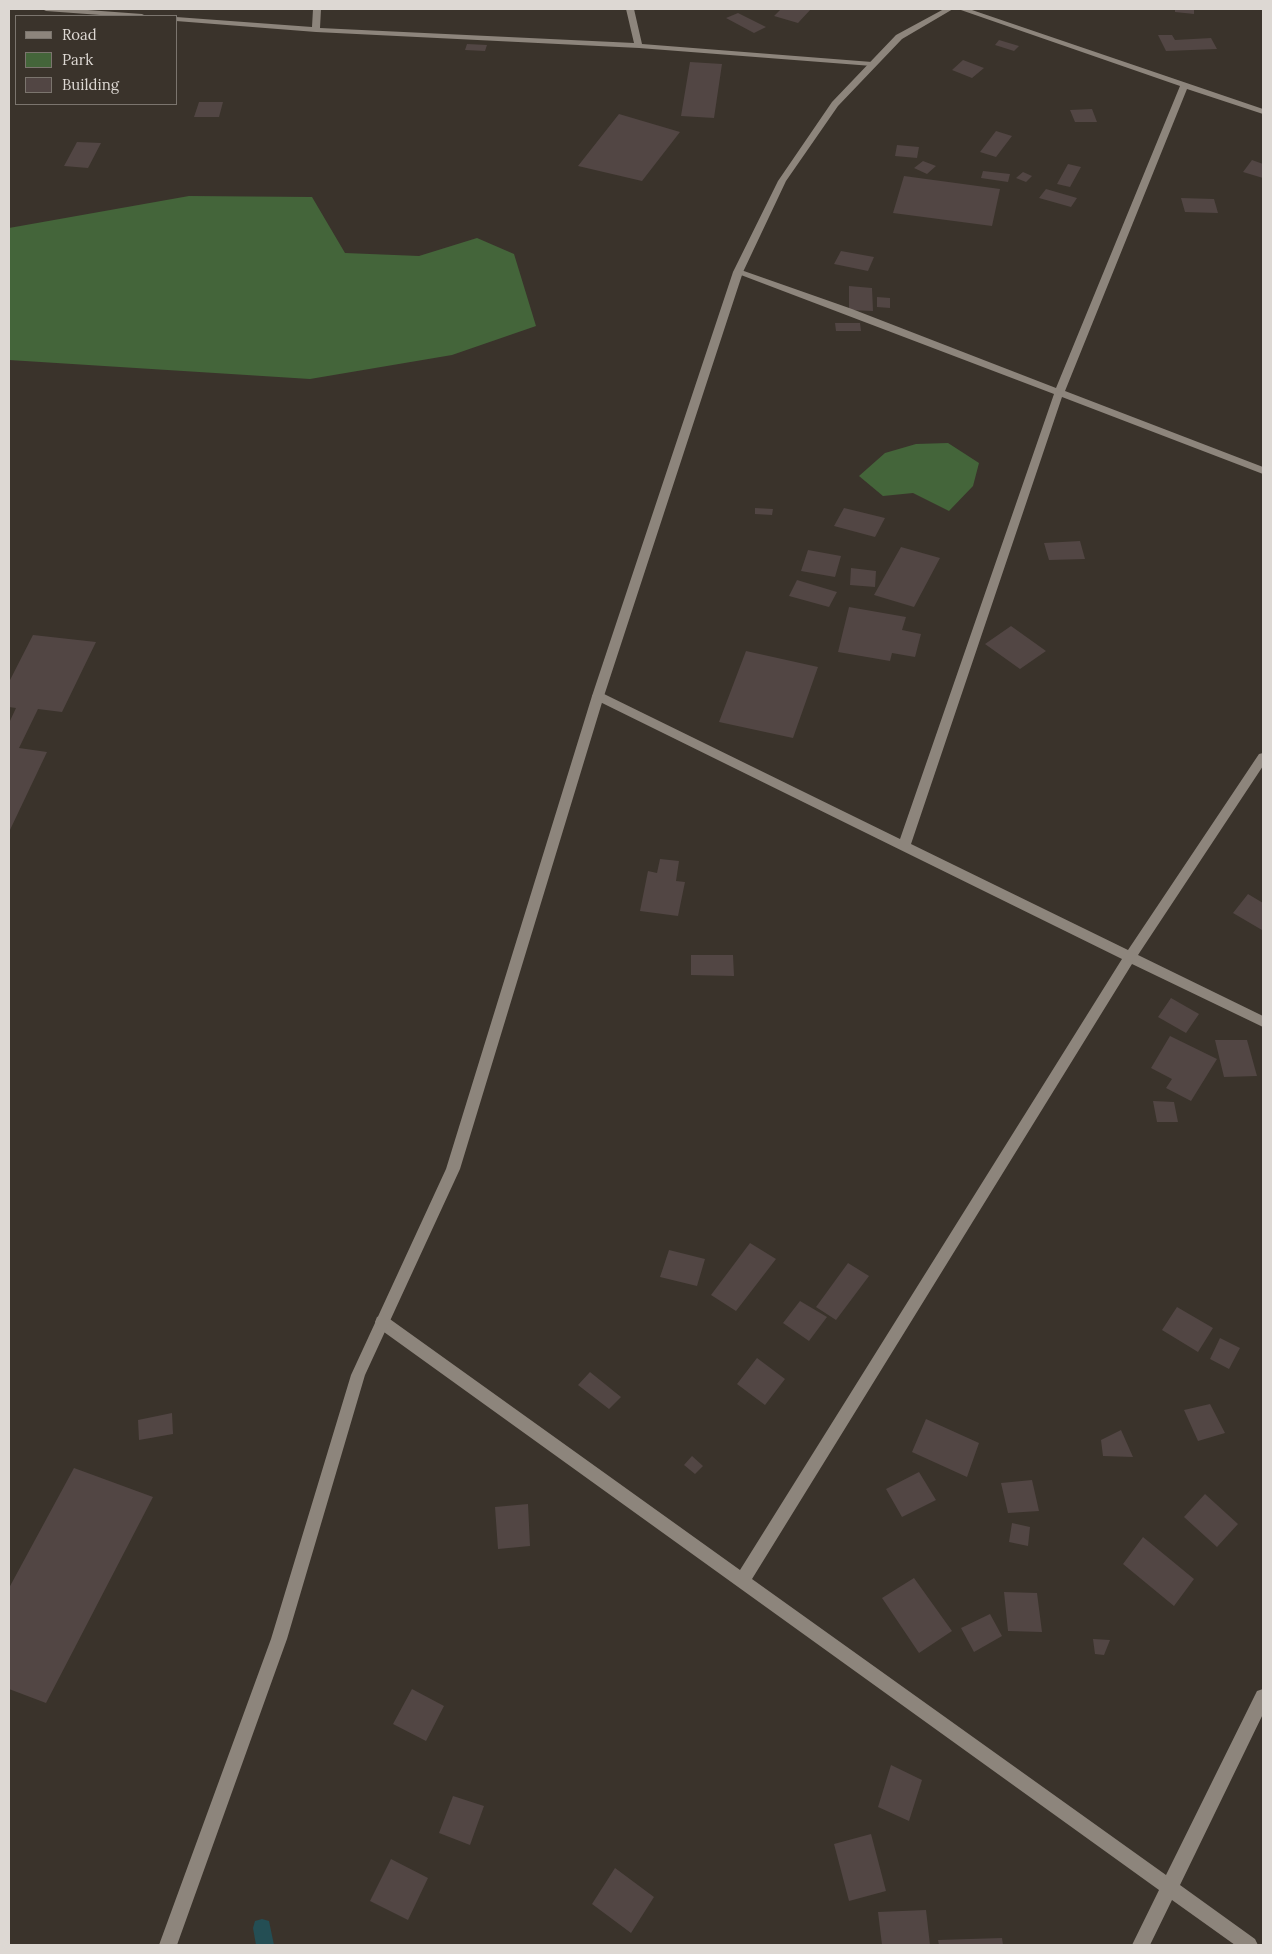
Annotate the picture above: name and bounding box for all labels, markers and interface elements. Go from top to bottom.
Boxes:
legend [15,15,178,105]
text: Road [62,25,97,44]
text: Park [62,50,93,69]
text: Building [62,75,119,94]

